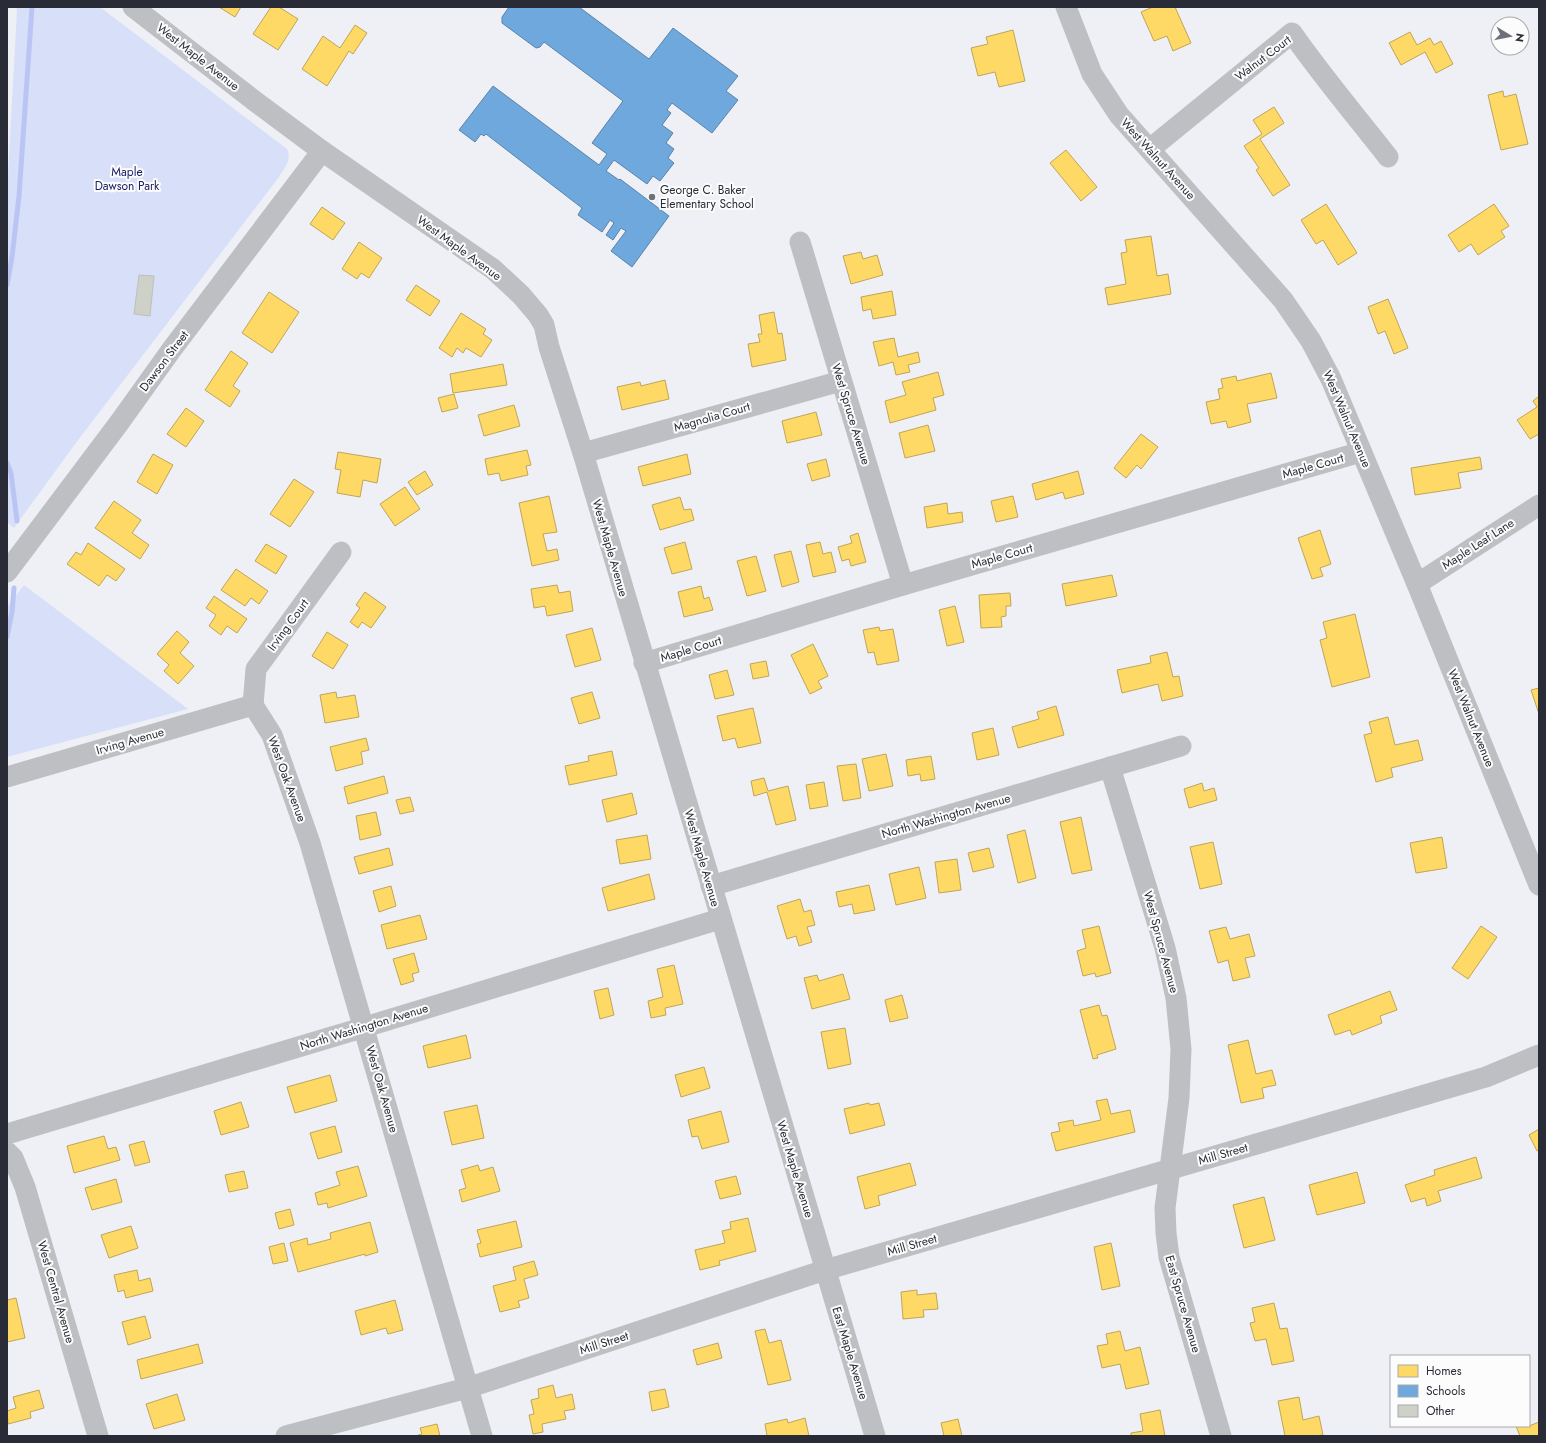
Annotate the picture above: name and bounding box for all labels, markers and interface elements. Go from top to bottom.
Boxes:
north arrow [1490,16,1530,56]
street label: West Maple Avenue [153,19,243,95]
street label: Walnut Court [1231,31,1295,85]
text: N [1511,32,1528,43]
street label: West Walnut Avenue [1116,114,1200,204]
park label: Maple Dawson Park [95,163,160,195]
place label: George C. Baker Elementary School [660,181,754,213]
marker: George C. Baker Elementary School [647,192,657,202]
street label: West Maple Avenue [413,211,505,285]
street label: Dawson Street [135,327,193,395]
street label: West Spruce Avenue [827,361,875,467]
street label: West Walnut Avenue [1318,368,1376,470]
street label: Magnolia Court [672,397,752,436]
street label: Maple Court [1280,449,1346,483]
street label: West Maple Avenue [587,497,633,599]
street label: Maple Leaf Lane [1438,514,1518,574]
street label: Maple Court [969,539,1035,573]
street label: Irving Court [263,595,313,655]
street label: Maple Court [658,631,724,667]
street label: West Walnut Avenue [1443,666,1499,770]
street label: Irving Avenue [94,723,166,759]
street label: West Oak Avenue [263,734,311,824]
street label: North Washington Avenue [879,789,1013,843]
street label: West Maple Avenue [679,807,725,909]
street label: West Spruce Avenue [1139,889,1183,995]
street label: North Washington Avenue [298,999,430,1055]
street label: West Oak Avenue [361,1043,403,1135]
street label: West Maple Avenue [772,1118,818,1220]
street label: Mill Street [1196,1138,1250,1170]
street label: Mill Street [885,1229,939,1261]
street label: West Central Avenue [33,1239,79,1345]
street label: East Spruce Avenue [1161,1253,1205,1355]
street label: East Maple Avenue [827,1304,873,1402]
street label: Mill Street [577,1327,631,1359]
legend [1390,1355,1530,1427]
text: Homes [1426,1362,1462,1380]
text: Schools [1426,1382,1465,1400]
text: Other [1426,1402,1456,1420]

